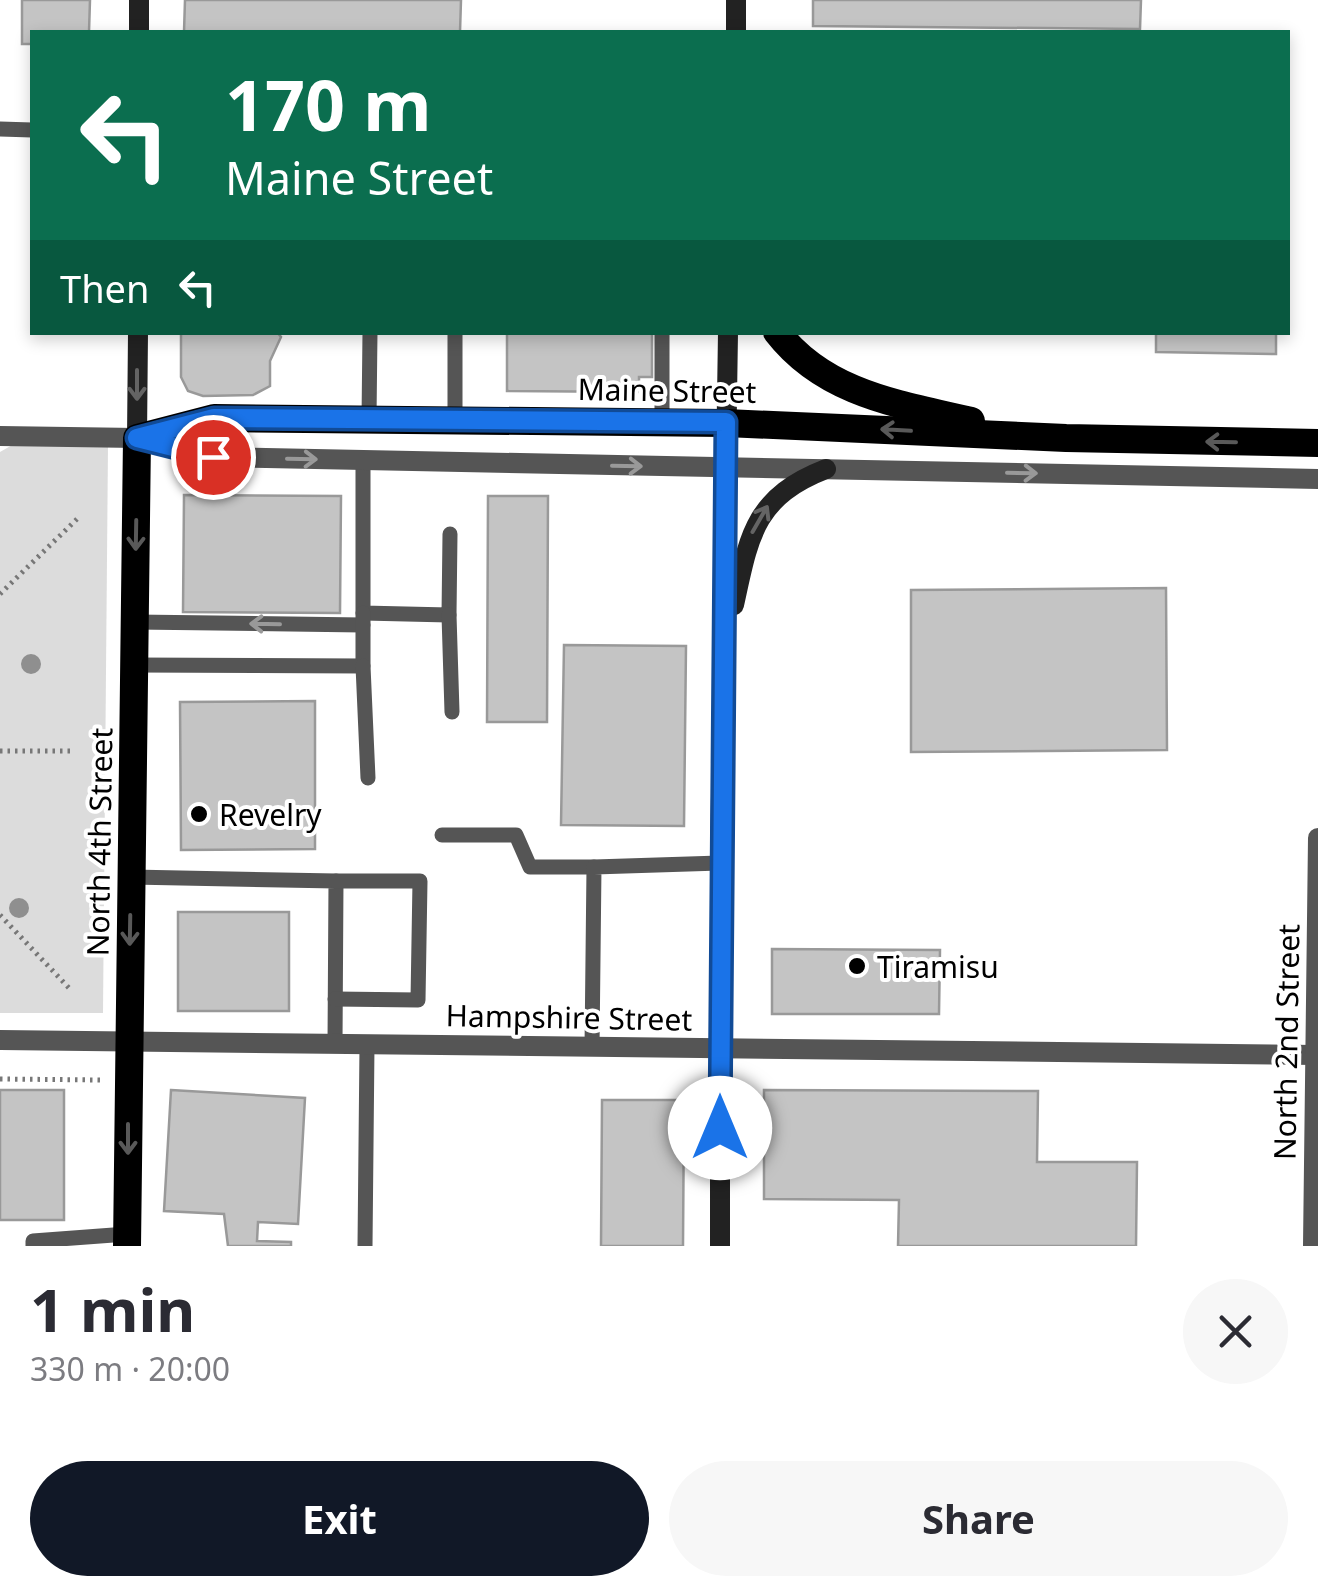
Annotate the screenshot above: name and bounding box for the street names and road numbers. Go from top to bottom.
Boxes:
street label: Maine Street [577,368,757,412]
street label: North 4th Street [77,727,121,957]
street label: North 2nd Street [1263,923,1309,1160]
street label: Hampshire Street [445,994,693,1040]

